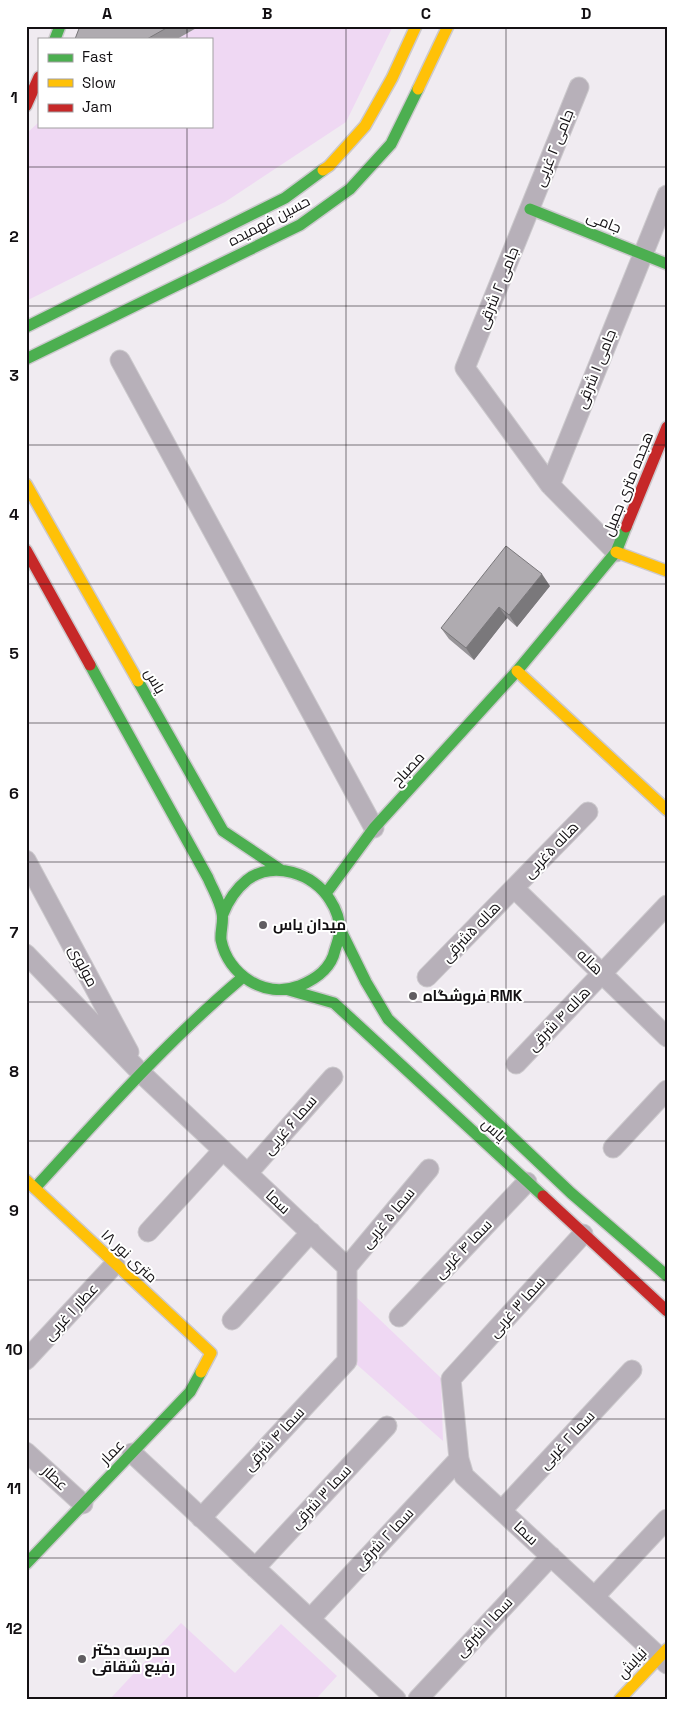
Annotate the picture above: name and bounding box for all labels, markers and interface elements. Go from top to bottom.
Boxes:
text: A [102,3,112,24]
text: B [262,3,272,24]
text: C [421,3,431,24]
text: D [581,3,591,24]
legend [38,38,212,128]
text: Fast [82,47,113,66]
text: Slow [82,73,116,92]
text: 1 [10,87,18,108]
text: Jam [82,97,112,116]
street label: جامی ۲ غربی [529,106,579,190]
street label: حسین فهمیده [224,191,314,251]
street label: جامی [584,206,624,238]
text: 2 [9,226,19,247]
street label: جامی ۲ شرقی [472,244,524,332]
street label: جامی ۱ شرقی [571,326,621,412]
text: 3 [9,365,19,386]
street label: هجده متری جمیل [598,429,658,539]
text: 4 [9,504,19,525]
text: 5 [9,643,19,664]
street label: یاس [140,664,170,698]
street label: مصباح [387,748,430,791]
text: 6 [9,783,19,804]
street label: هاله ۵غربی [519,817,583,883]
street label: هاله ۵شرقی [437,897,505,967]
place label: میدان یاس [273,915,346,934]
marker: میدان یاس [257,919,269,931]
text: 7 [10,922,19,943]
street label: مولوی [64,942,102,990]
street label: هاله [573,945,607,979]
street label: هاله ۴ شرقی [523,982,595,1056]
place label: فروشگاه RMK [423,986,523,1005]
marker: فروشگاه RMK [407,990,419,1002]
text: 8 [9,1061,19,1082]
street label: سما ۶ غربی [259,1091,321,1159]
street label: یاس [477,1114,511,1146]
street label: سما ۵ غربی [357,1183,419,1253]
street label: سما [262,1185,295,1218]
text: 9 [9,1200,19,1221]
street label: سما ۴ غربی [430,1215,496,1283]
street label: ۱۸ متری نور [96,1225,162,1287]
street label: سما ۳ غربی [484,1272,550,1342]
street label: عطار ۱ غربی [39,1279,103,1345]
text: 10 [5,1339,23,1360]
street label: سما ۴ شرقی [239,1403,309,1475]
street label: سما ۲ غربی [535,1406,599,1474]
street label: عمار [95,1435,128,1469]
street label: عطار [38,1460,72,1494]
street label: سما ۳ شرقی [286,1461,356,1533]
text: 11 [7,1478,21,1499]
street label: سما ۲ شرقی [350,1503,418,1575]
street label: سما [510,1516,543,1549]
street label: سما ۱ شرقی [451,1593,517,1661]
text: 12 [6,1618,22,1639]
place label: مدرسه دکتر رفیع شقاقی [91,1640,175,1677]
street label: نیایش [613,1643,651,1683]
marker: مدرسه دکتر رفیع شقاقی [76,1653,88,1665]

